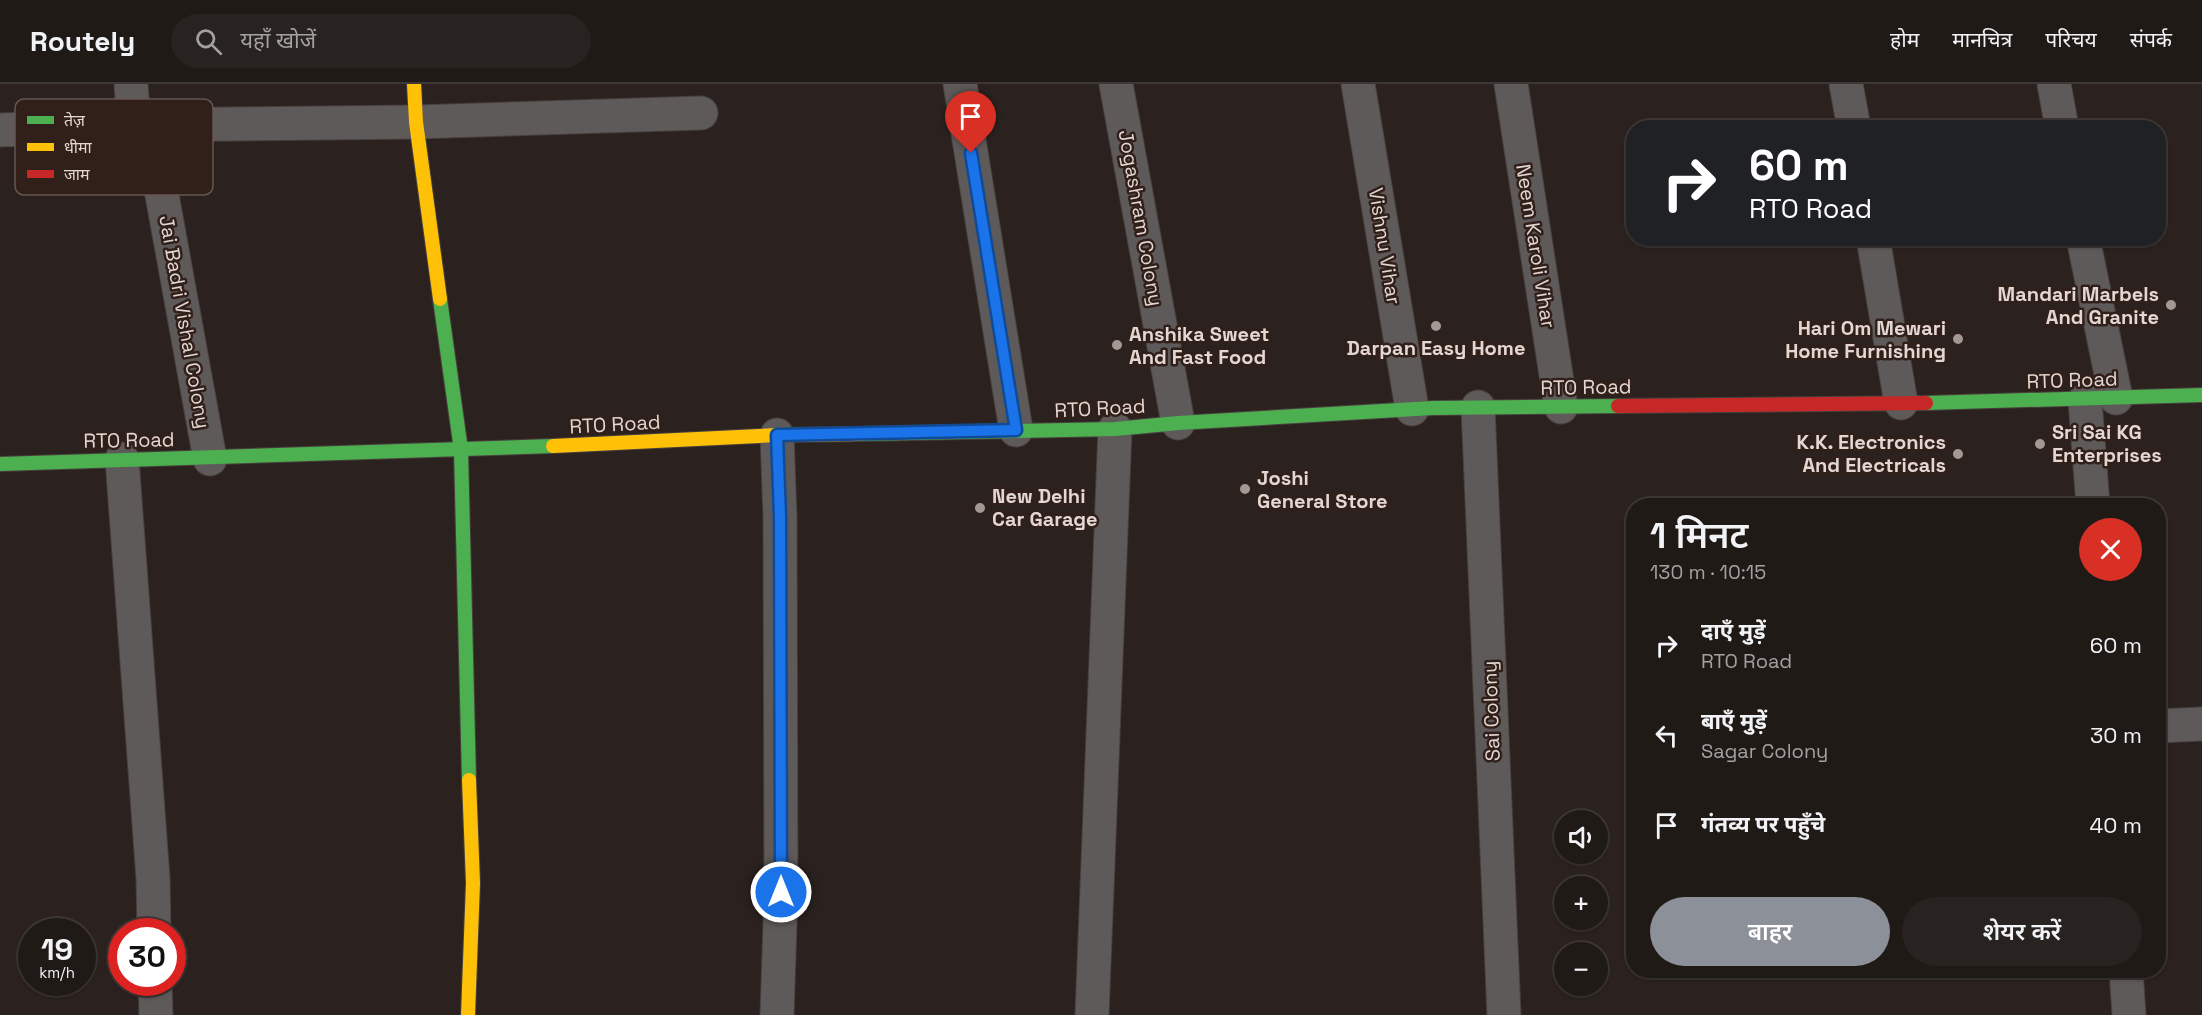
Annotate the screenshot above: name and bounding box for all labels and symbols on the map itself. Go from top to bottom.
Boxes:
pin [945,91,996,153]
legend [15,99,213,195]
text: तेज़ [64,110,86,131]
street label: Jogashram Colony [1113,128,1169,308]
text: धीमा [64,137,93,158]
street label: Neem Karoli Vihar [1510,162,1562,330]
text: जाम [64,164,90,185]
street label: Vishnu Vihar [1363,186,1407,306]
street label: Jai Badri Vishal Colony [153,213,217,431]
place label: Mandari Marbels And Granite [1998,281,2159,330]
marker: Mandari Marbels And Granite [2164,298,2178,312]
place label: Hari Om Mewari Home Furnishing [1785,315,1946,364]
marker: Darpan Easy Home [1429,319,1443,333]
place label: Anshika Sweet And Fast Food [1129,321,1269,370]
marker: Hari Om Mewari Home Furnishing [1951,332,1965,346]
place label: Darpan Easy Home [1347,335,1525,361]
marker: Anshika Sweet And Fast Food [1110,338,1124,352]
street label: RTO Road [2026,365,2118,395]
street label: RTO Road [1540,373,1632,401]
street label: RTO Road [1054,393,1146,423]
street label: RTO Road [569,409,661,439]
place label: Sri Sai KG Enterprises [2052,419,2162,468]
street label: RTO Road [83,426,175,454]
place label: K.K. Electronics And Electricals [1796,429,1946,478]
marker: Sri Sai KG Enterprises [2033,437,2047,451]
marker: K.K. Electronics And Electricals [1951,447,1965,461]
place label: Joshi General Store [1257,465,1388,514]
marker: Joshi General Store [1238,482,1252,496]
place label: New Delhi Car Garage [992,483,1098,532]
marker: New Delhi Car Garage [973,501,987,515]
street label: Sai Colony [1476,660,1506,762]
position arrow [749,860,813,924]
speed limit sign: 30 [108,918,186,996]

